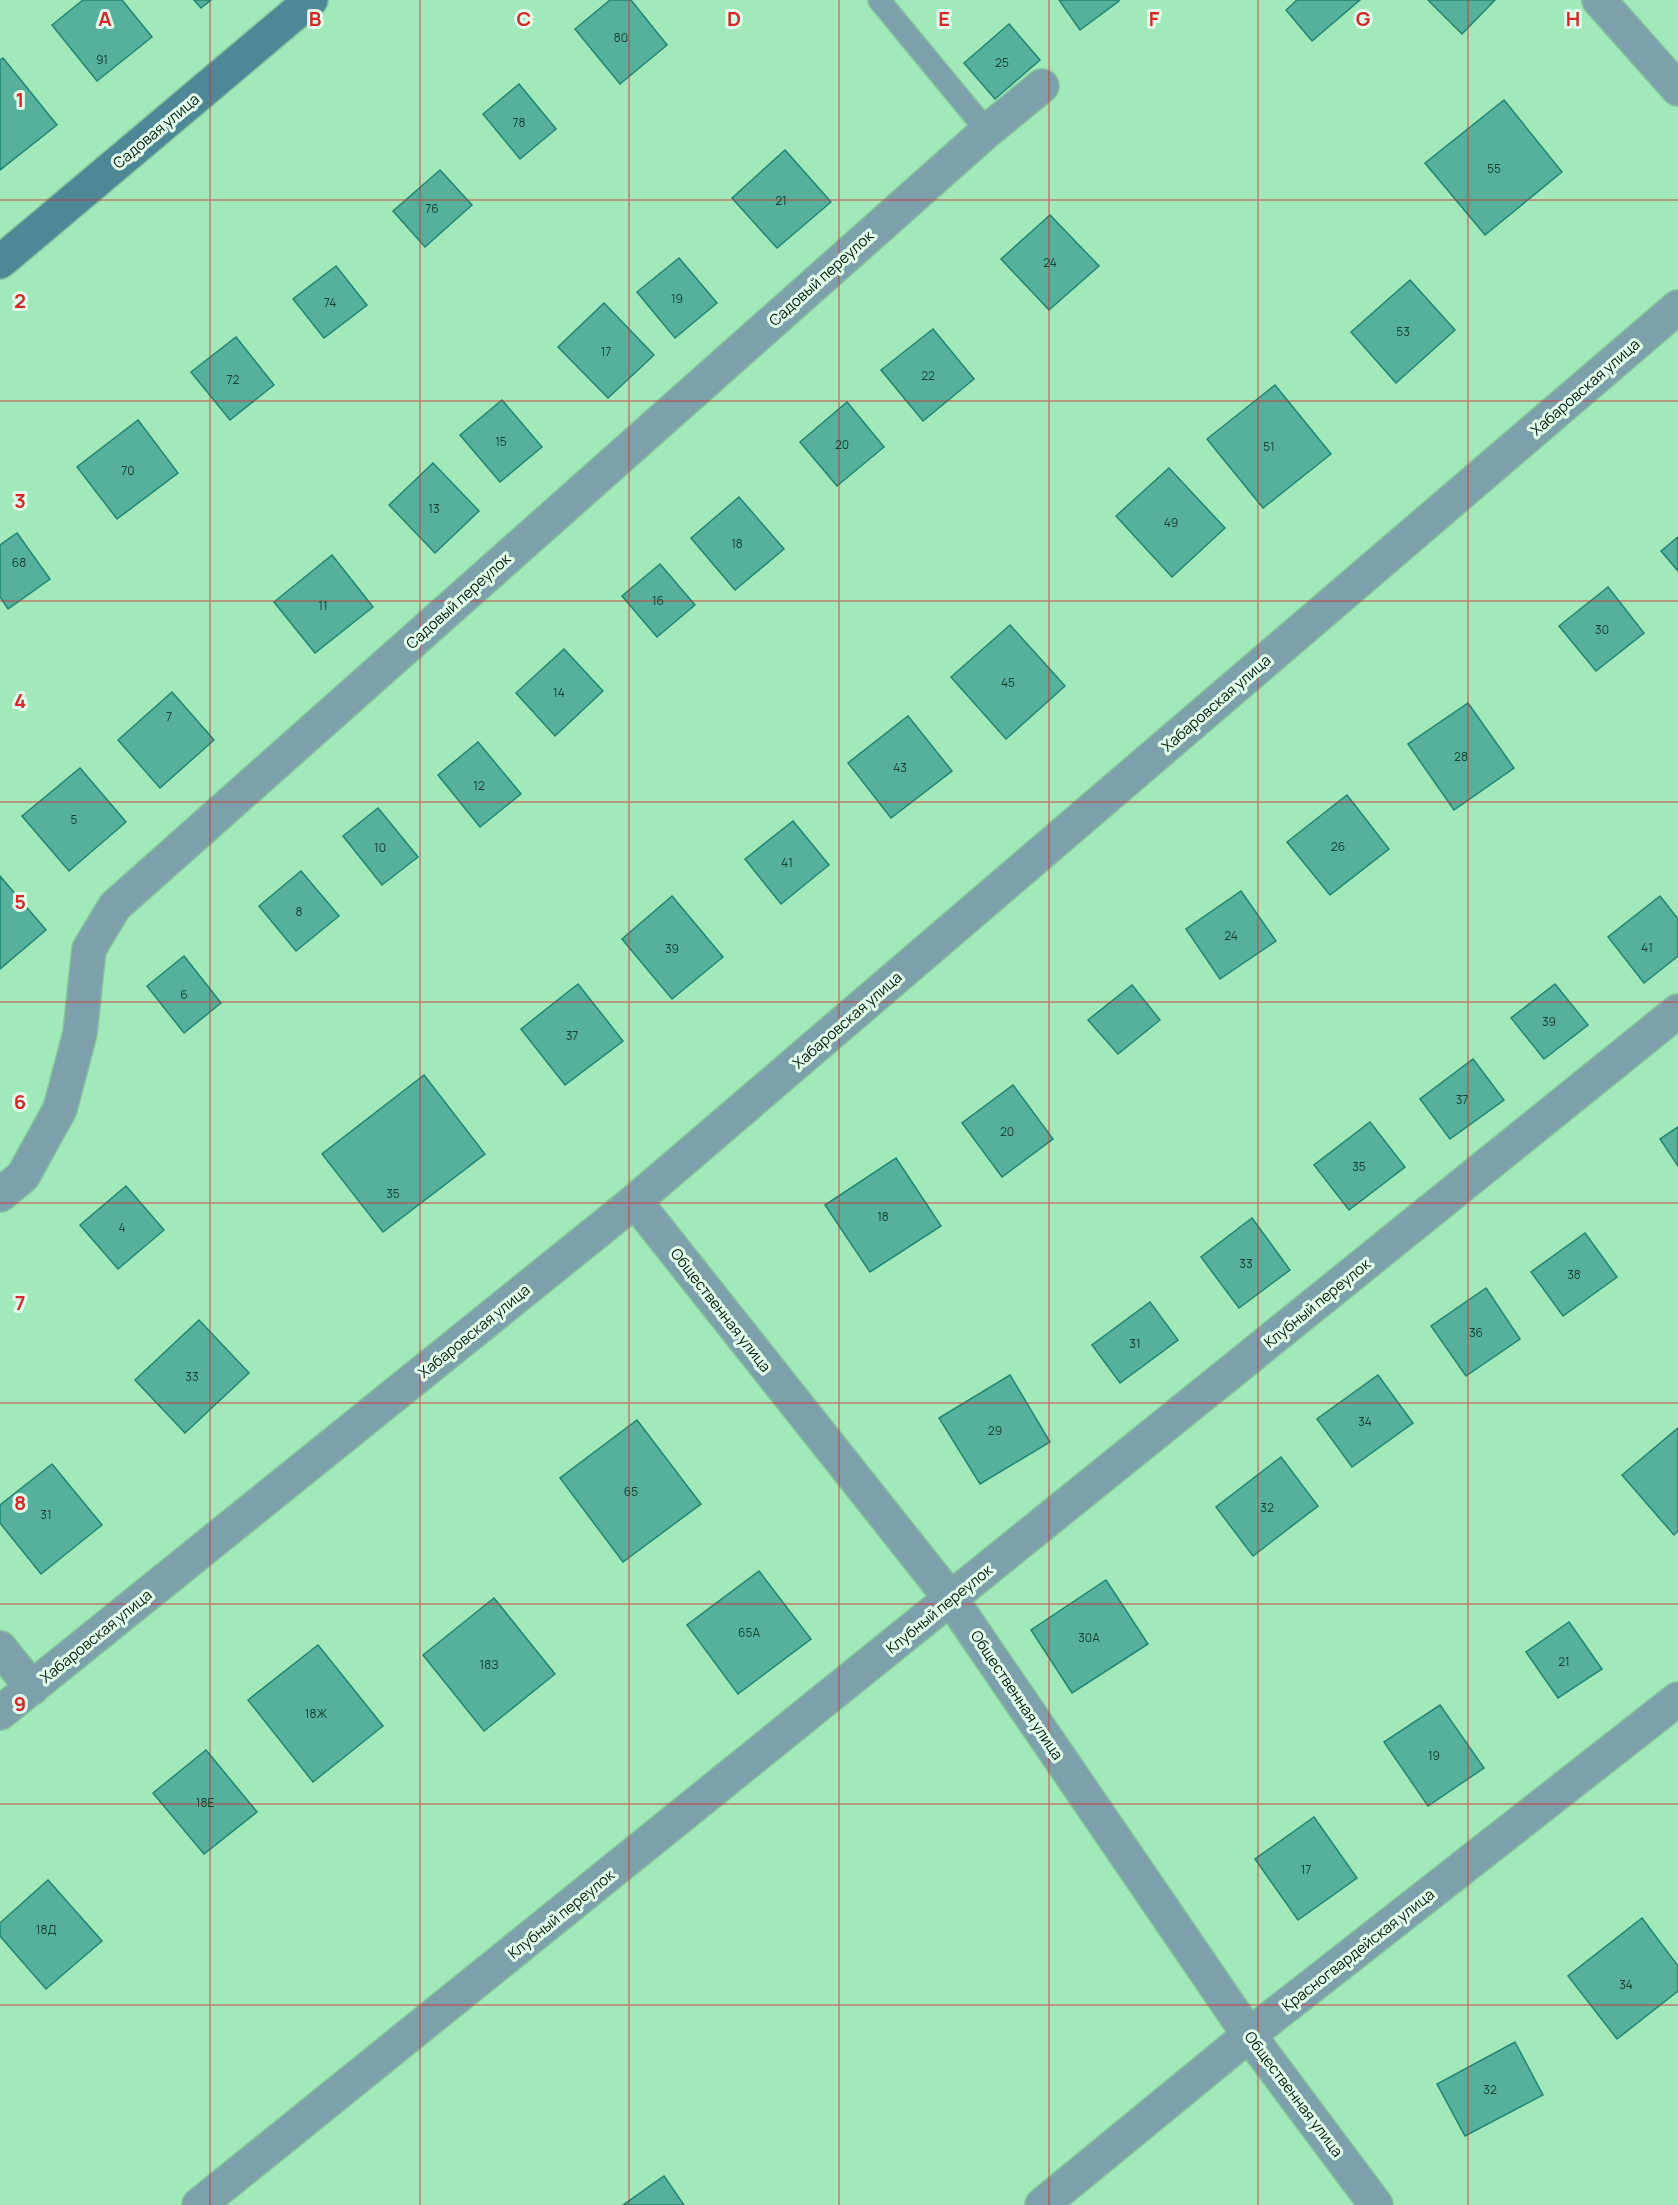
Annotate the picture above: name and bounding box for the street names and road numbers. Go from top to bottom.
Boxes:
street label: Садовая улица [108,89,204,173]
street label: Садовый переулок [764,225,878,331]
street label: Хабаровская улица [1526,334,1644,440]
street label: Садовый переулок [401,548,515,654]
street label: Хабаровская улица [1157,650,1275,756]
street label: Хабаровская улица [788,967,906,1073]
street label: Общественная улица [666,1244,776,1376]
street label: Клубный переулок [1259,1253,1375,1353]
street label: Хабаровская улица [414,1279,534,1383]
street label: Клубный переулок [881,1559,997,1659]
street label: Хабаровская улица [36,1584,156,1688]
street label: Общественная улица [966,1626,1068,1764]
street label: Клубный переулок [503,1864,619,1964]
street label: Красногвардейская улица [1277,1884,1439,2016]
street label: Общественная улица [1240,2027,1348,2161]

